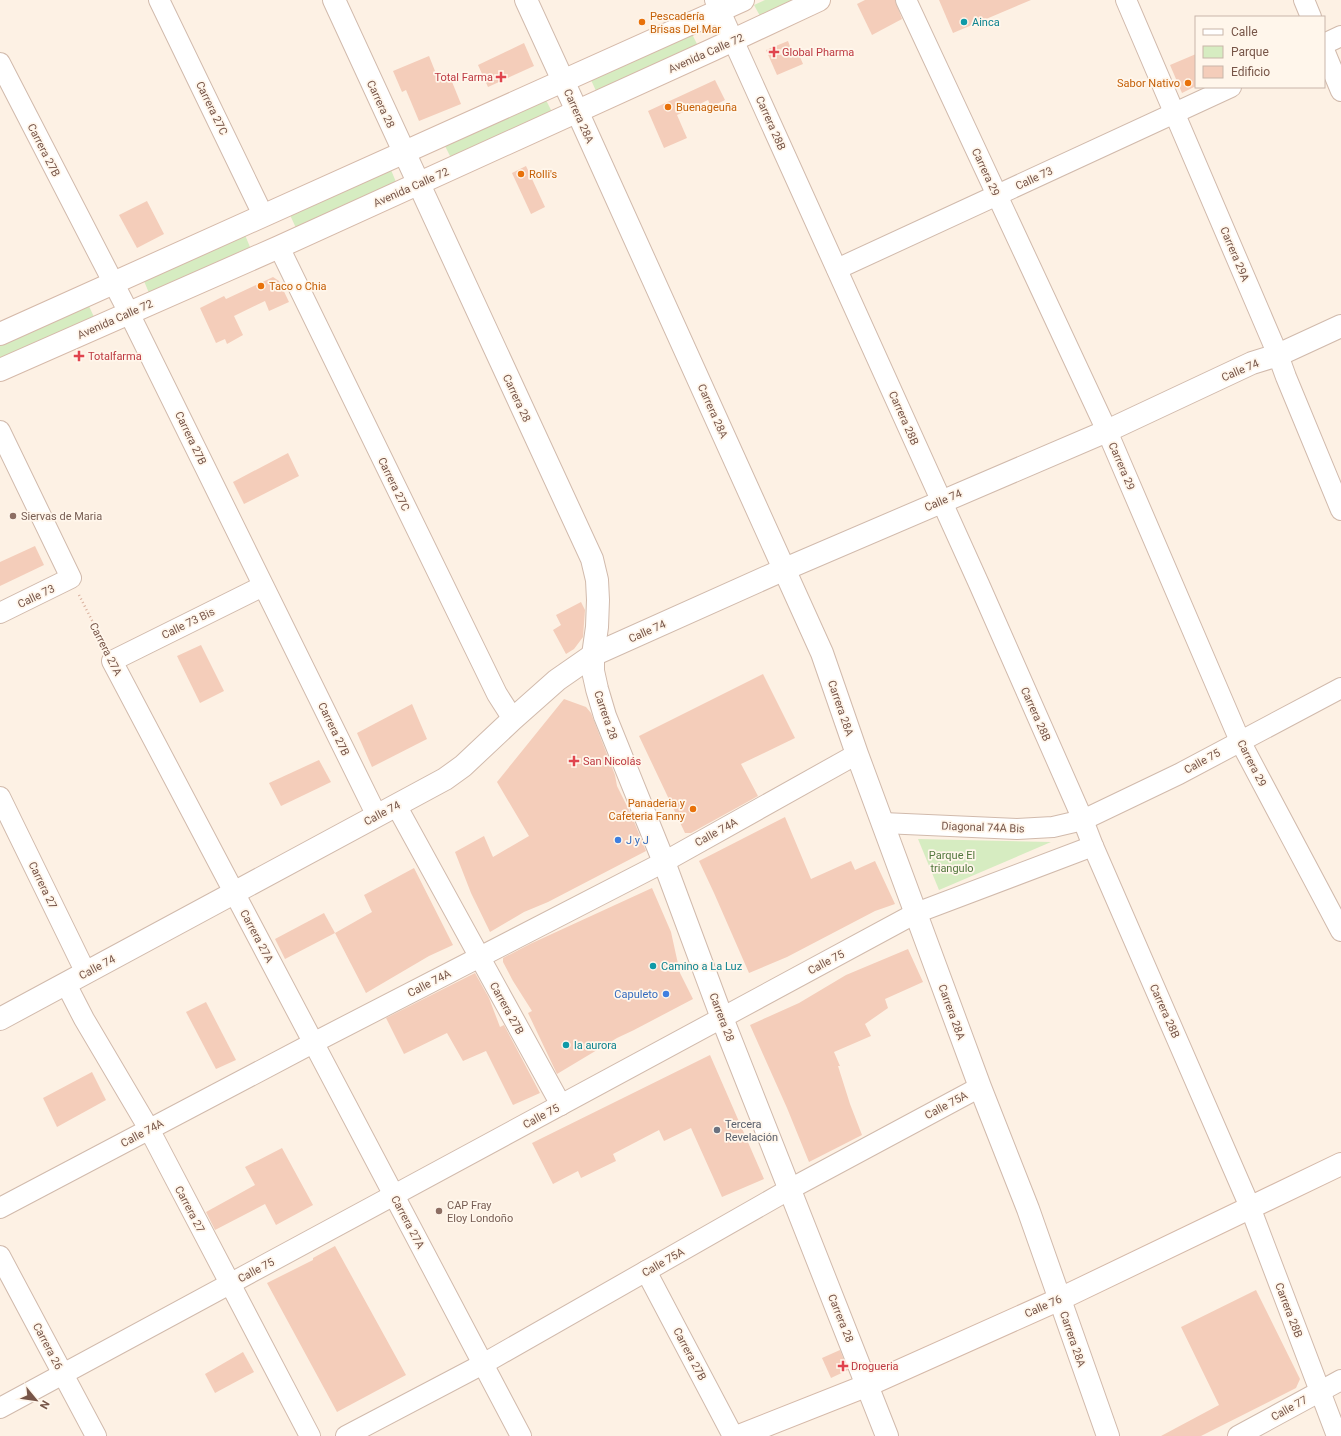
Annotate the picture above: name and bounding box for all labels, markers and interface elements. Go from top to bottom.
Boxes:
place label: Pescadería Brisas Del Mar [650,10,721,36]
place label: Ainca [972,16,1000,29]
legend [1195,16,1325,88]
marker: Pescadería Brisas Del Mar [637,17,647,27]
marker: Ainca [959,17,969,27]
text: Calle [1231,25,1258,39]
street label: Avenida Calle 72 [667,31,746,76]
text: Parque [1231,45,1269,59]
place label: Global Pharma [782,46,854,59]
marker: Global Pharma [769,47,779,57]
text: Edificio [1231,65,1270,79]
place label: Total Farma [434,71,493,84]
marker: Total Farma [496,72,506,82]
place label: Sabor Nativo [1117,77,1180,90]
street label: Carrera 28 [364,78,397,130]
marker: Sabor Nativo [1183,78,1193,88]
street label: Carrera 27C [193,79,230,137]
street label: Carrera 28A [561,87,597,146]
street label: Carrera 28B [753,94,788,152]
place label: Buenageuña [676,101,737,114]
marker: Buenageuña [663,102,673,112]
street label: Carrera 27B [25,122,63,179]
street label: Carrera 29 [969,146,1002,198]
street label: Calle 73 [1014,164,1055,193]
street label: Avenida Calle 72 [372,165,451,210]
place label: Rolli's [529,168,558,181]
marker: Rolli's [516,169,526,179]
street label: Carrera 29A [1217,225,1252,284]
place label: Taco o Chia [269,280,327,293]
marker: Taco o Chia [256,281,266,291]
street label: Avenida Calle 72 [76,297,155,342]
marker: Totalfarma [73,350,85,362]
place label: Totalfarma [88,350,142,363]
street label: Calle 74 [1220,357,1261,384]
street label: Carrera 28 [500,372,533,424]
street label: Carrera 28A [695,382,731,441]
street label: Carrera 28B [886,389,921,447]
street label: Carrera 27B [172,409,209,467]
street label: Carrera 29 [1106,440,1137,492]
street label: Carrera 27C [375,455,412,513]
street label: Calle 74 [923,487,964,514]
place label: Siervas de Maria [21,510,102,523]
marker: Siervas de Maria [8,511,18,521]
street label: Calle 73 [16,582,57,611]
street label: Calle 73 Bis [160,605,217,642]
street label: Calle 74 [627,618,668,645]
street label: Carrera 27A [87,620,125,679]
street label: Carrera 28A [825,679,856,739]
street label: Carrera 28B [1018,685,1053,743]
street label: Carrera 28 [591,689,620,741]
street label: Carrera 27B [315,700,352,758]
street label: Carrera 29 [1234,738,1269,789]
street label: Calle 75 [1182,746,1223,777]
marker: San Nicolás [568,755,580,767]
place label: San Nicolás [583,755,642,768]
place label: Panaderia y Cafeteria Fanny [609,797,686,823]
street label: Calle 74 [362,798,403,828]
marker: Panaderia y Cafeteria Fanny [688,804,698,814]
street label: Calle 74A [693,815,740,849]
street label: Diagonal 74A Bis [941,820,1025,835]
place label: J y J [626,834,649,847]
marker: J y J [613,835,623,845]
park label: Parque El triangulo [929,849,975,875]
street label: Carrera 27 [26,859,60,911]
street label: Carrera 27A [237,908,276,966]
street label: Calle 75 [806,947,847,977]
street label: Calle 74 [77,952,118,982]
place label: Camino a La Luz [661,960,743,973]
marker: Camino a La Luz [648,961,658,971]
street label: Calle 74A [406,967,454,1000]
street label: Carrera 27B [487,980,526,1037]
street label: Carrera 28B [1147,982,1182,1040]
street label: Carrera 28A [935,983,968,1042]
place label: Capuleto [614,988,658,1001]
marker: Capuleto [661,989,671,999]
street label: Carrera 28 [706,991,737,1043]
place label: la aurora [574,1039,617,1052]
marker: la aurora [561,1040,571,1050]
street label: Calle 75A [923,1088,971,1122]
street label: Calle 75 [521,1101,562,1131]
street label: Calle 74A [119,1116,167,1150]
place label: Tercera Revelación [725,1118,778,1144]
marker: Tercera Revelación [712,1125,722,1135]
street label: Carrera 27 [172,1184,207,1235]
street label: Carrera 27A [388,1194,427,1252]
place label: CAP Fray Eloy Londoño [447,1199,513,1225]
marker: CAP Fray Eloy Londoño [434,1206,444,1216]
street label: Calle 75A [640,1245,687,1280]
street label: Calle 75 [236,1255,277,1285]
street label: Carrera 28B [1272,1281,1305,1340]
street label: Carrera 28 [825,1292,856,1344]
street label: Calle 76 [1023,1293,1064,1320]
street label: Carrera 28A [1057,1310,1088,1370]
street label: Carrera 26 [30,1321,65,1372]
street label: Carrera 27B [670,1326,709,1383]
place label: Drogueria [851,1360,899,1373]
marker: Drogueria [838,1361,848,1371]
north arrow [16,1380,56,1420]
street label: Calle 77 [1269,1393,1310,1424]
text: N [37,1398,52,1411]

